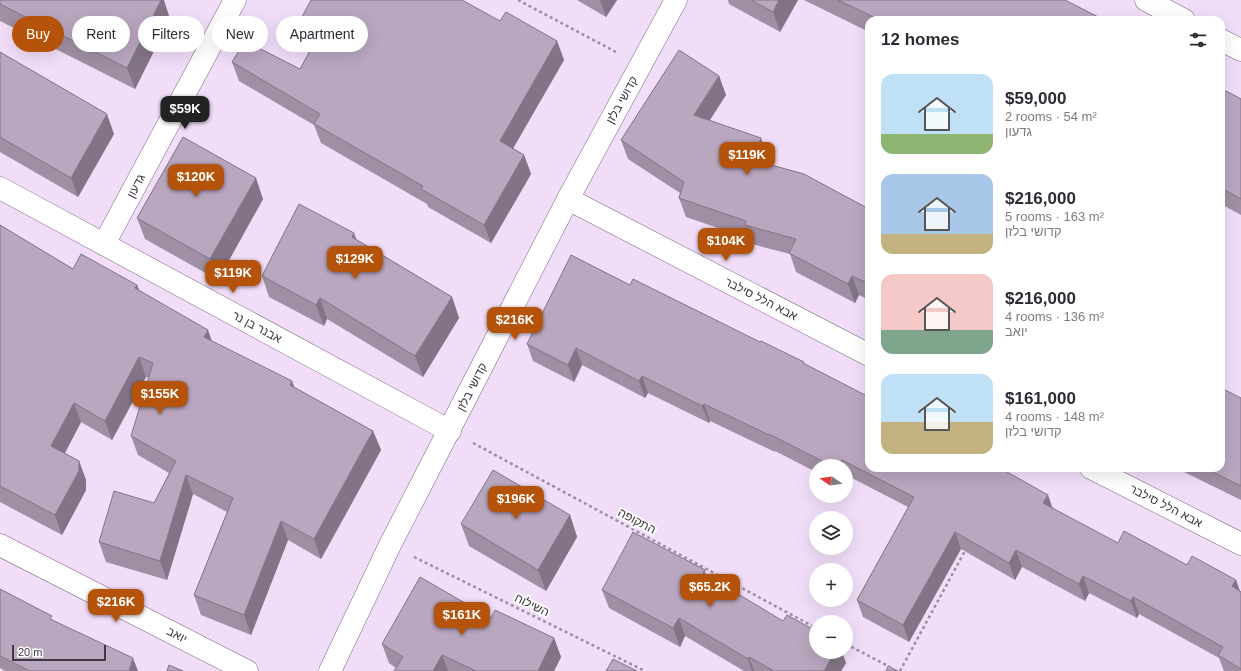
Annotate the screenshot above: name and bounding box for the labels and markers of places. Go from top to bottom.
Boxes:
pin: $59K [161,96,209,130]
pin: $119K [719,142,775,176]
pin: $120K [168,164,224,198]
pin: $104K [698,228,754,262]
pin: $129K [327,246,383,280]
pin: $119K [205,260,261,294]
pin: $216K [487,307,543,341]
pin: $155K [132,381,188,415]
pin: $196K [488,486,544,520]
pin: $65.2K [677,574,743,608]
pin: $216K [88,589,144,623]
pin: $161K [434,602,490,636]

